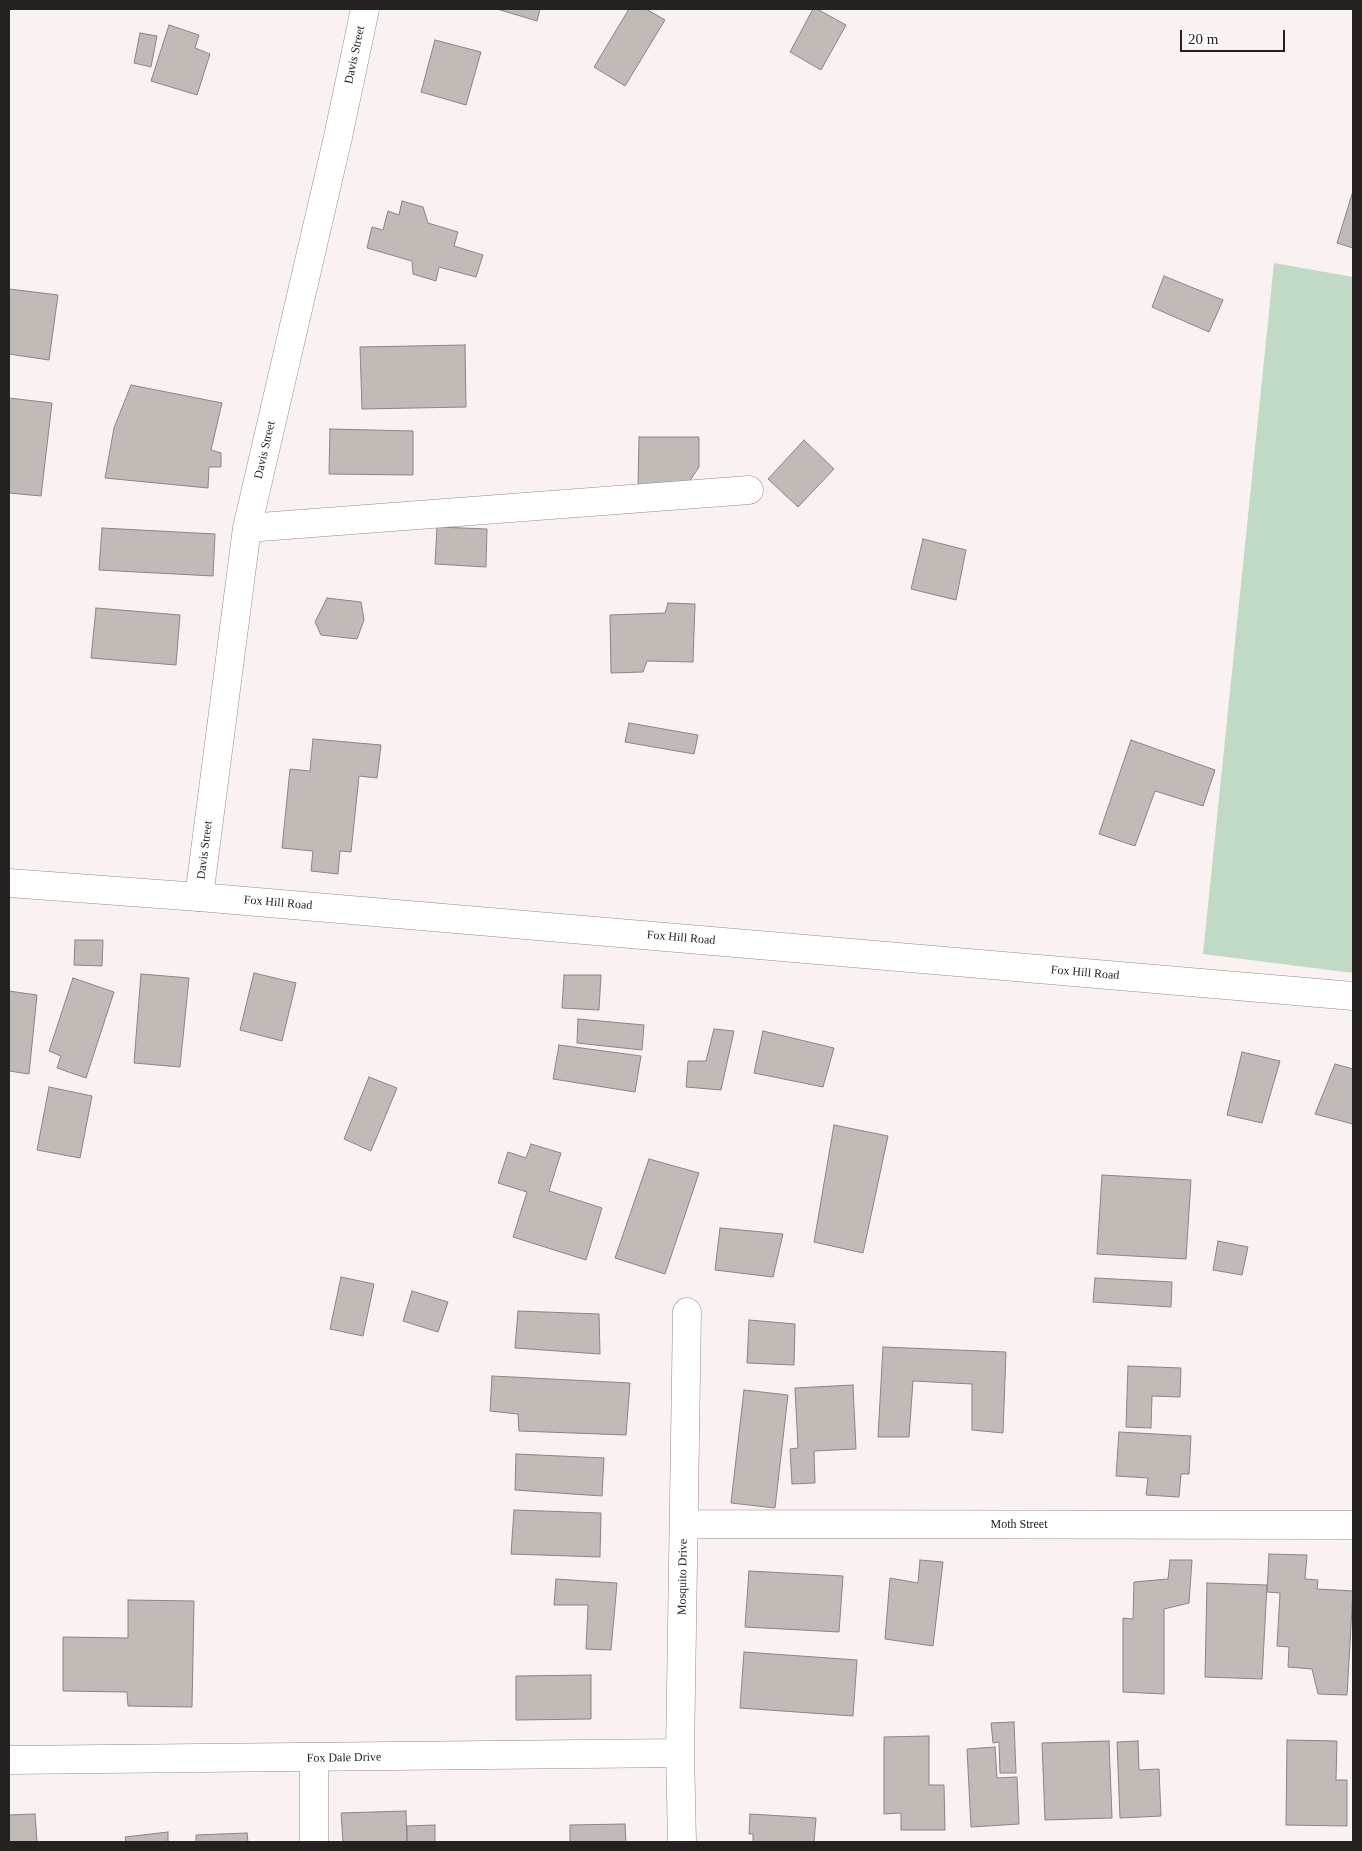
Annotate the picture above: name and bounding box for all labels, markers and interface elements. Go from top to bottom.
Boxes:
scale bar [1182,20,1287,52]
street label: Davis Street [342,25,368,85]
text: 20 m [1188,31,1218,47]
street label: Davis Street [251,420,279,480]
street label: Davis Street [194,820,216,880]
street label: Fox Hill Road [243,893,313,913]
street label: Fox Hill Road [646,928,716,948]
street label: Fox Hill Road [1050,963,1120,983]
street label: Moth Street [991,1518,1047,1532]
street label: Mosquito Drive [675,1539,691,1615]
street label: Fox Dale Drive [307,1750,381,1766]

